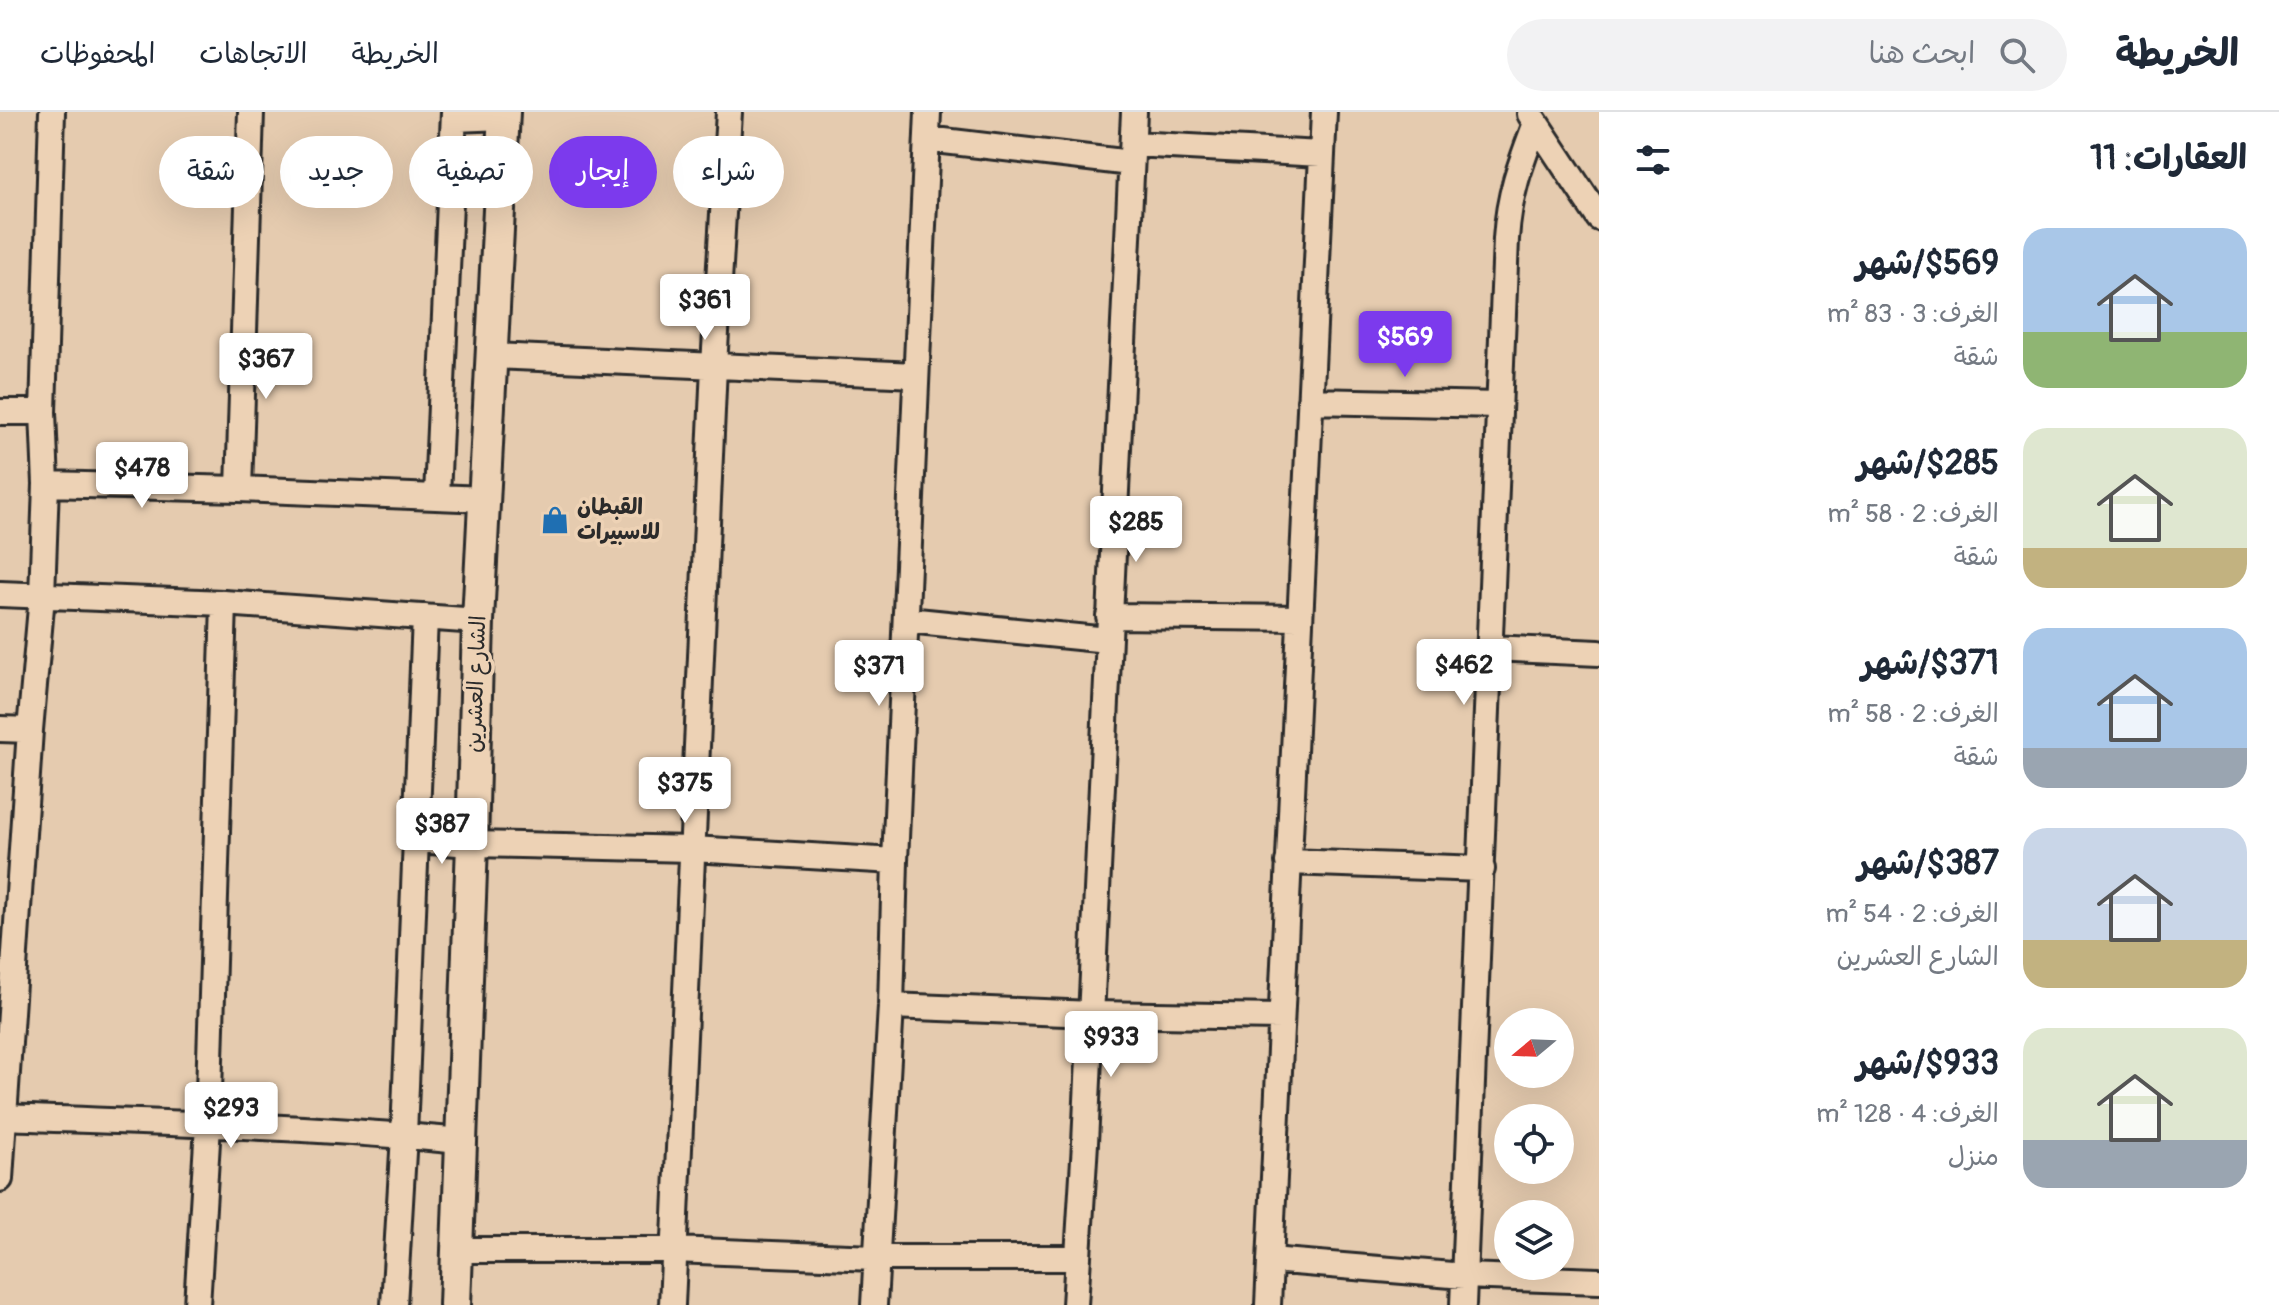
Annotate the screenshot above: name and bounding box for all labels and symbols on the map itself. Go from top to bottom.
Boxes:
pin: $361 [658,274,752,342]
pin: $569 [1358,311,1452,379]
pin: $367 [219,333,313,401]
pin: $478 [95,442,189,510]
place label: القبطان للاسبيرات [577,493,660,546]
pin: $285 [1089,496,1183,564]
shop icon: القبطان للاسبيرات [540,505,570,535]
street label: الشارع العشرين [460,615,493,753]
pin: $462 [1417,639,1511,707]
pin: $371 [832,640,926,708]
pin: $375 [638,757,732,825]
pin: $387 [395,798,489,866]
north arrow [1494,1008,1574,1088]
pin: $933 [1064,1011,1158,1079]
pin: $293 [184,1082,278,1150]

